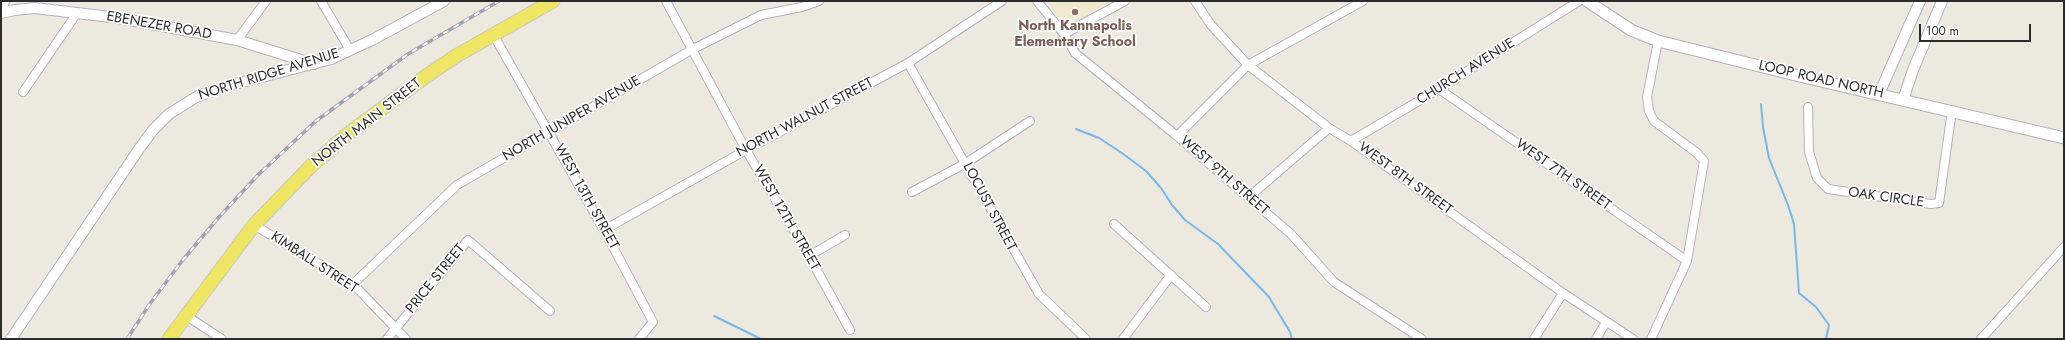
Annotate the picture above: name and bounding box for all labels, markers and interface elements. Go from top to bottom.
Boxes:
marker: North Kannapolis Elementary School [1070,7,1080,17]
street label: EBENEZER ROAD [105,8,213,44]
scale bar [1921,16,2033,42]
place label: North Kannapolis Elementary School [1014,19,1136,52]
text: 100 m [1926,22,1959,40]
street label: CHURCH AVENUE [1414,35,1518,109]
street label: NORTH RIDGE AVENUE [197,46,341,104]
street label: LOOP ROAD NORTH [1757,57,1885,103]
street label: NORTH JUNIPER AVENUE [500,73,644,165]
street label: NORTH MAIN STREET [309,75,425,171]
street label: NORTH WALNUT STREET [734,75,876,161]
street label: WEST 9TH STREET [1176,133,1272,219]
street label: WEST 7TH STREET [1512,136,1614,214]
street label: WEST 8TH STREET [1355,139,1455,219]
street label: WEST 13TH STREET [550,141,622,253]
street label: LOCUST STREET [959,160,1019,254]
street label: WEST 12TH STREET [749,162,823,274]
street label: OAK CIRCLE [1847,184,1925,212]
street label: KIMBALL STREET [267,229,361,297]
street label: PRICE STREET [403,241,469,317]

